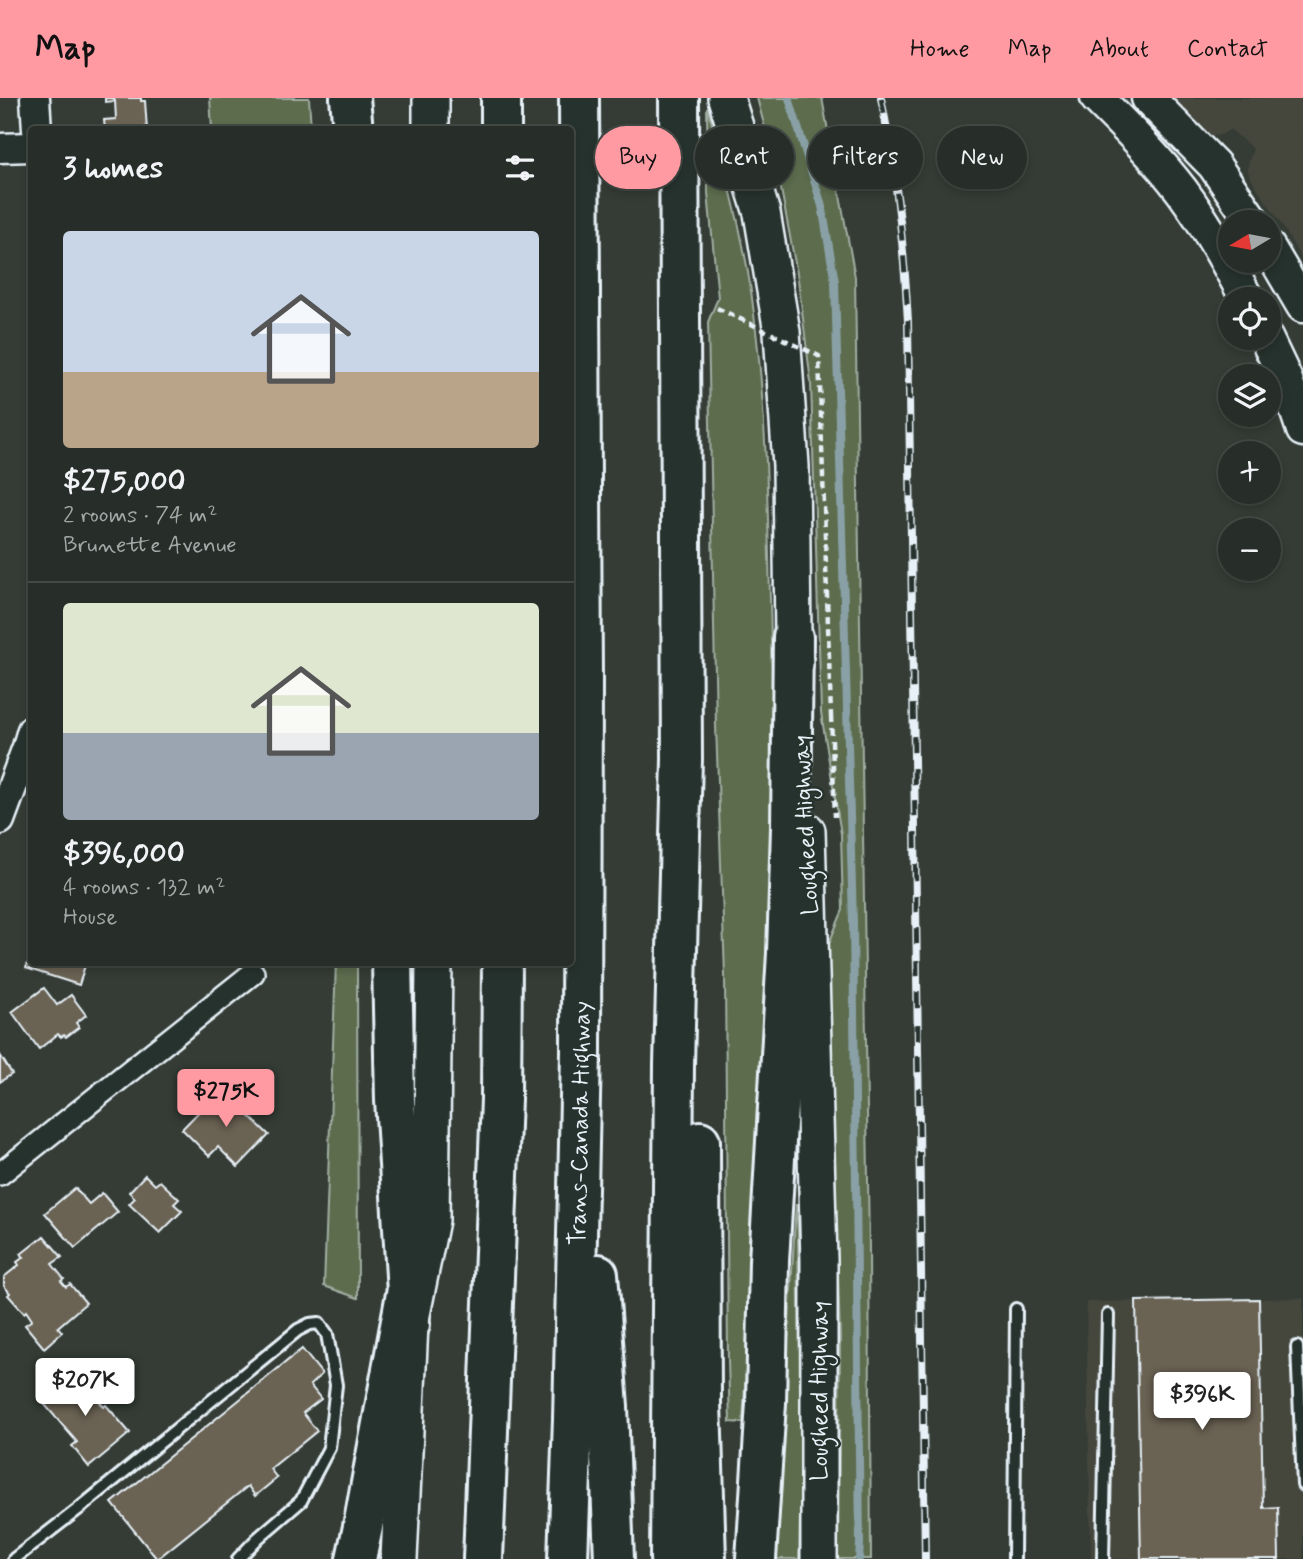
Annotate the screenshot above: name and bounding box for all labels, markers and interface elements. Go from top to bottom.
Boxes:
text: Map [35,27,95,71]
text: Home [910,34,970,65]
text: Map [1008,34,1052,65]
text: About [1090,34,1149,65]
text: Contact [1187,34,1268,65]
chip: Buy [595,126,681,189]
chip: Rent [695,126,794,189]
chip: Filters [808,126,923,189]
chip: New [937,126,1027,189]
text: 3 homes [63,149,163,188]
icon: filters [501,149,539,187]
north arrow [1218,210,1281,273]
map controls [1218,210,1281,581]
icon: home [238,276,364,402]
button: locate [1218,287,1281,350]
button: layers [1218,364,1281,427]
button: + [1218,441,1281,504]
text: $275,000 [63,462,186,501]
text: 2 rooms · 74 m² [63,501,218,531]
button: − [1218,518,1281,581]
text: Brunette Avenue [63,531,237,561]
icon: home [238,648,364,774]
street label: Lougheed Highway [786,734,830,916]
text: $396,000 [63,834,185,873]
text: 4 rooms · 132 m² [63,873,225,903]
text: House [63,903,117,933]
street label: Trans-Canada Highway [563,1001,601,1246]
pin: $275K [177,1070,275,1129]
text: $275K [193,1077,259,1107]
street label: Lougheed Highway [805,1301,839,1481]
pin: $207K [36,1358,134,1418]
text: $207K [51,1366,119,1396]
pin: $396K [1153,1372,1251,1432]
text: $396K [1170,1380,1234,1410]

